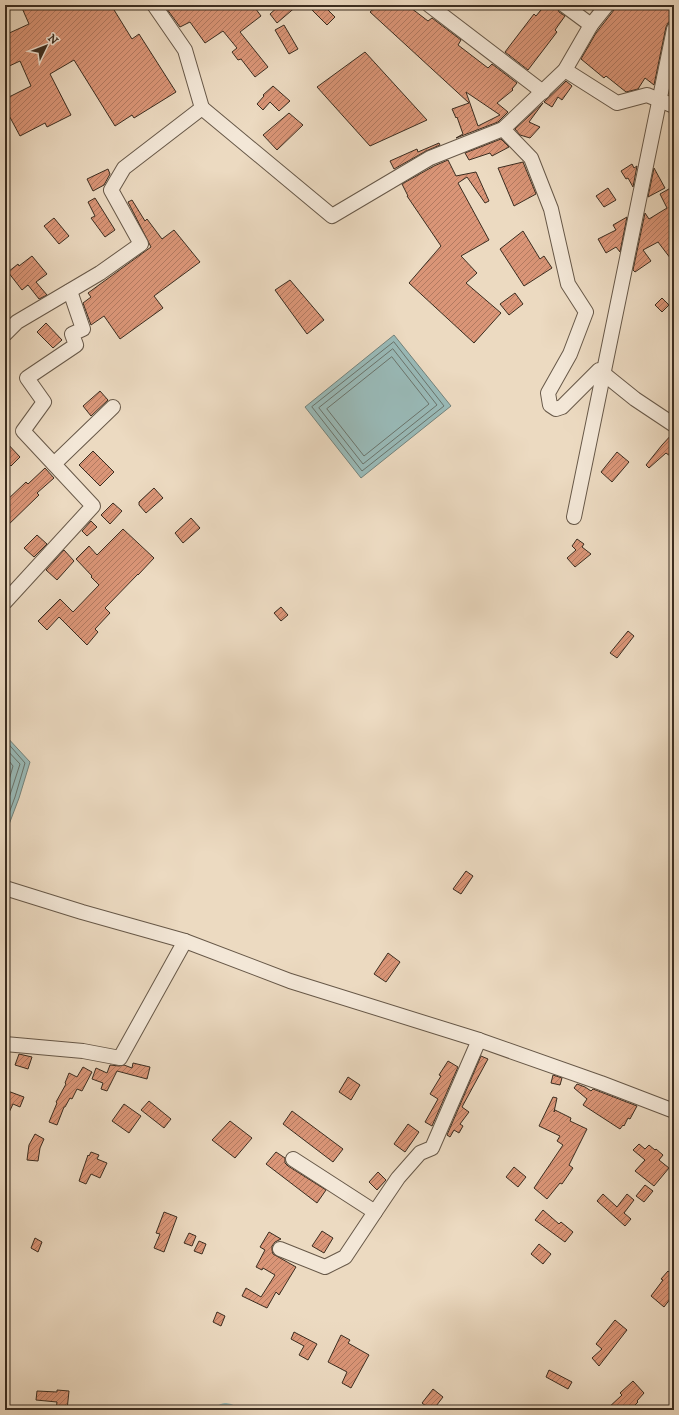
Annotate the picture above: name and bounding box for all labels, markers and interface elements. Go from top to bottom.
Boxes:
north arrow [26,26,66,66]
text: N [44,32,61,48]

